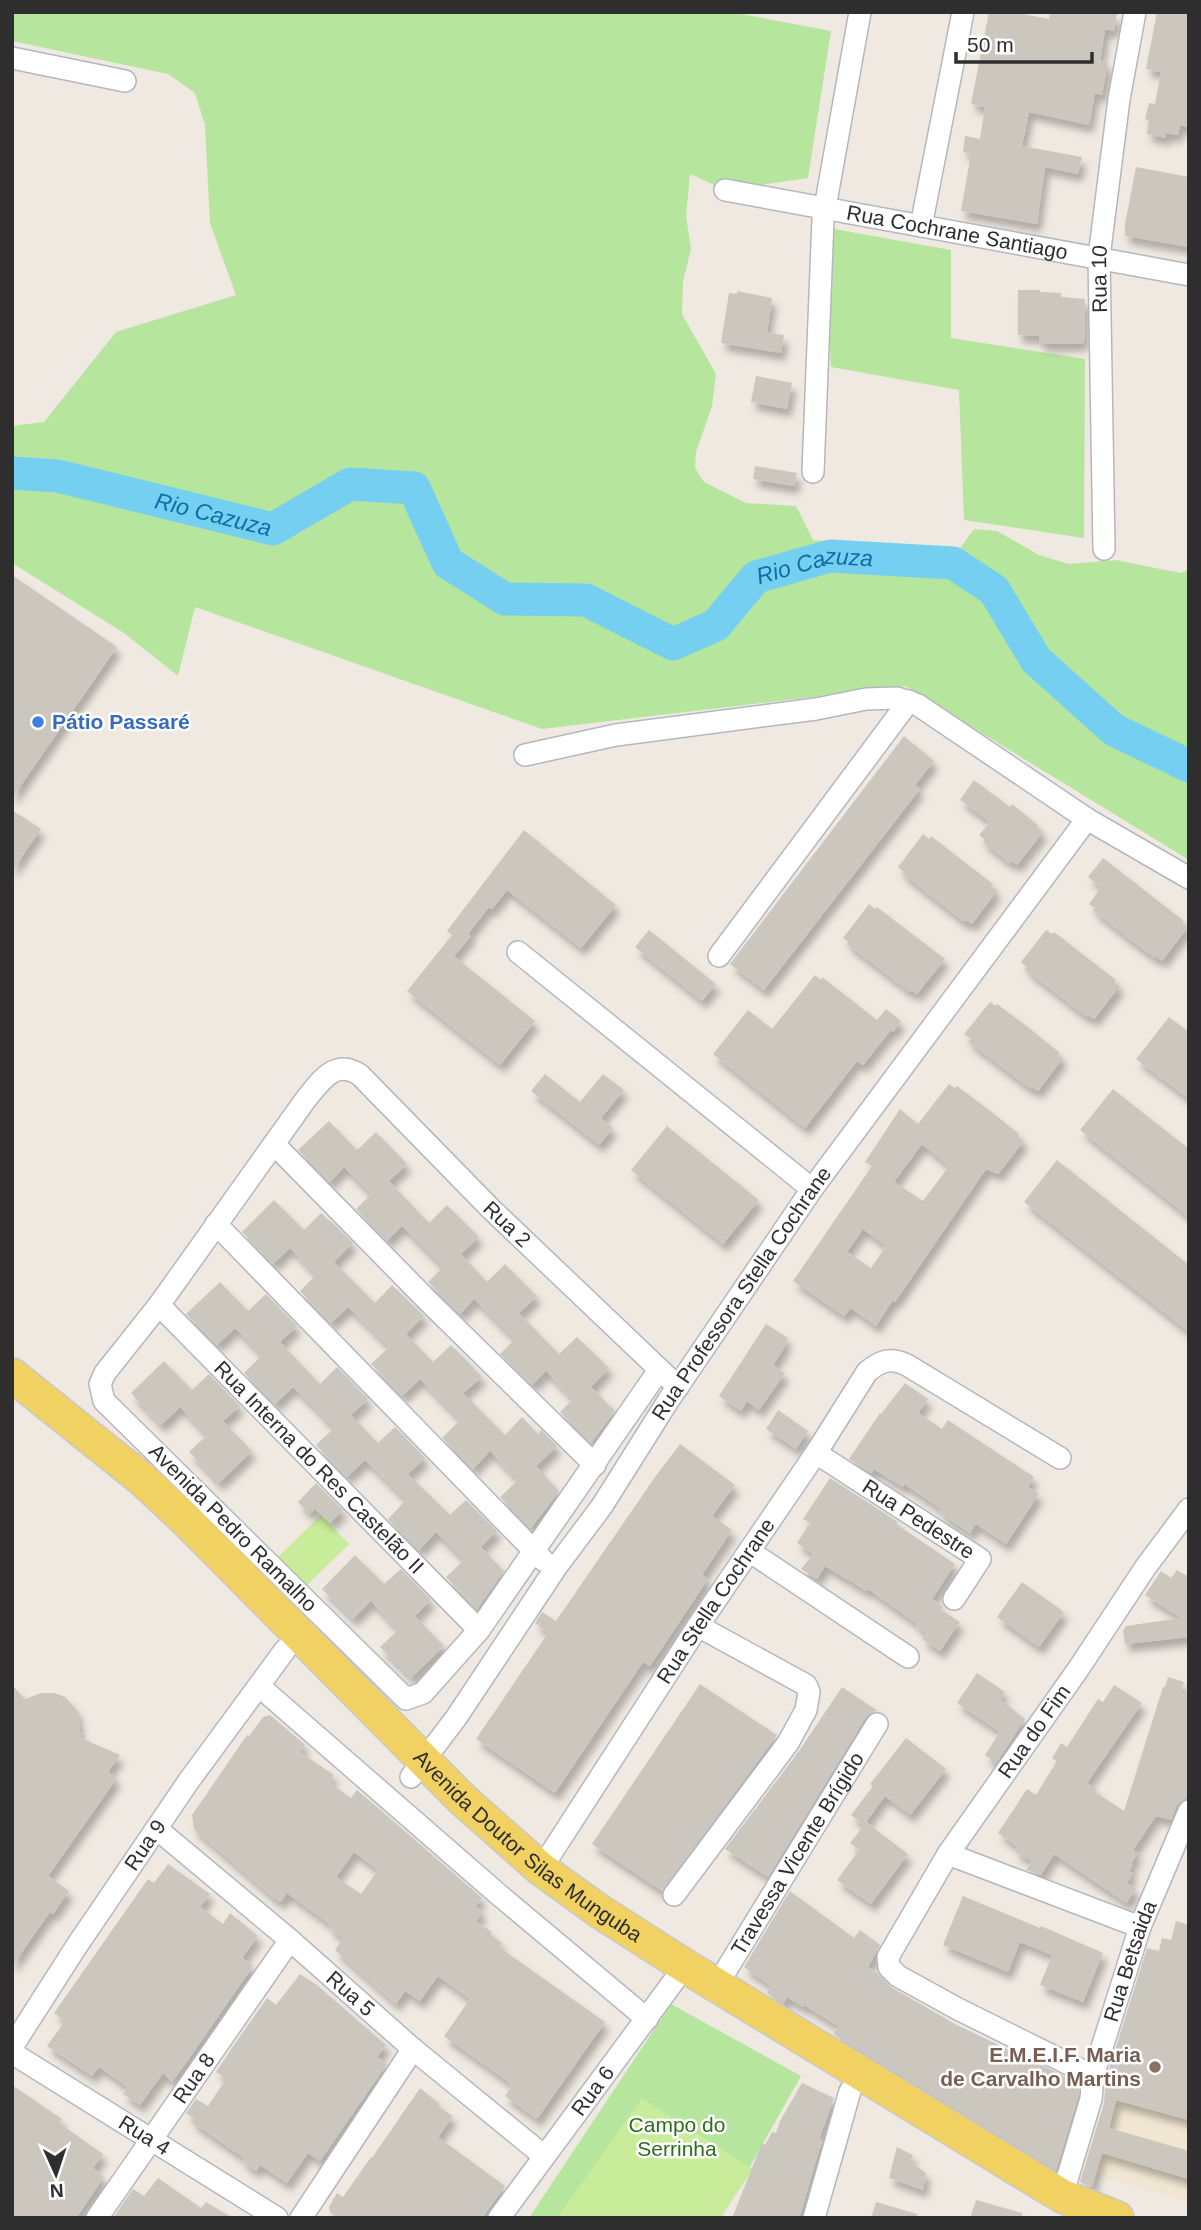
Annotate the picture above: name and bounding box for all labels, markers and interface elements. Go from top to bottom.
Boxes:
scale bar [956,21,1092,65]
text: 50 m [967,33,1014,56]
street label: Rua Cochrane Santiago [845,201,1070,264]
street label: Rua 10 [1087,244,1111,313]
water label: Rio Cazuza [152,487,274,541]
water label: Rio Cazuza [753,543,874,589]
place label: Pátio Passaré [52,710,190,733]
marker: Pátio Passaré [30,714,46,730]
street label: Rua Professora Stella Cochrane [647,1162,836,1424]
street label: Rua 2 [479,1196,536,1251]
street label: Rua Interna do Res Castelão II [210,1356,429,1578]
street label: Avenida Pedro Ramalho [145,1439,322,1616]
street label: Rua Pedestre [859,1474,979,1563]
street label: Rua Stella Cochrane [652,1514,779,1688]
street label: Rua do Fim [993,1680,1075,1782]
street label: Avenida Doutor Silas Munguba [409,1745,647,1947]
street label: Travessa Vicente Brígido [726,1748,868,1959]
street label: Rua 9 [120,1815,170,1874]
street label: Rua Betsaida [1099,1897,1161,2024]
street label: Rua 5 [322,1966,379,2020]
place label: E.M.E.I.F. Maria de Carvalho Martins [940,2043,1141,2090]
street label: Rua 8 [168,2048,219,2108]
marker: E.M.E.I.F. Maria de Carvalho Martins [1147,2059,1163,2075]
street label: Rua 6 [567,2061,618,2120]
street label: Rua 4 [115,2110,175,2160]
park label: Campo do Serrinha [629,2113,725,2160]
north arrow [21,2139,91,2209]
text: N [49,2180,64,2201]

